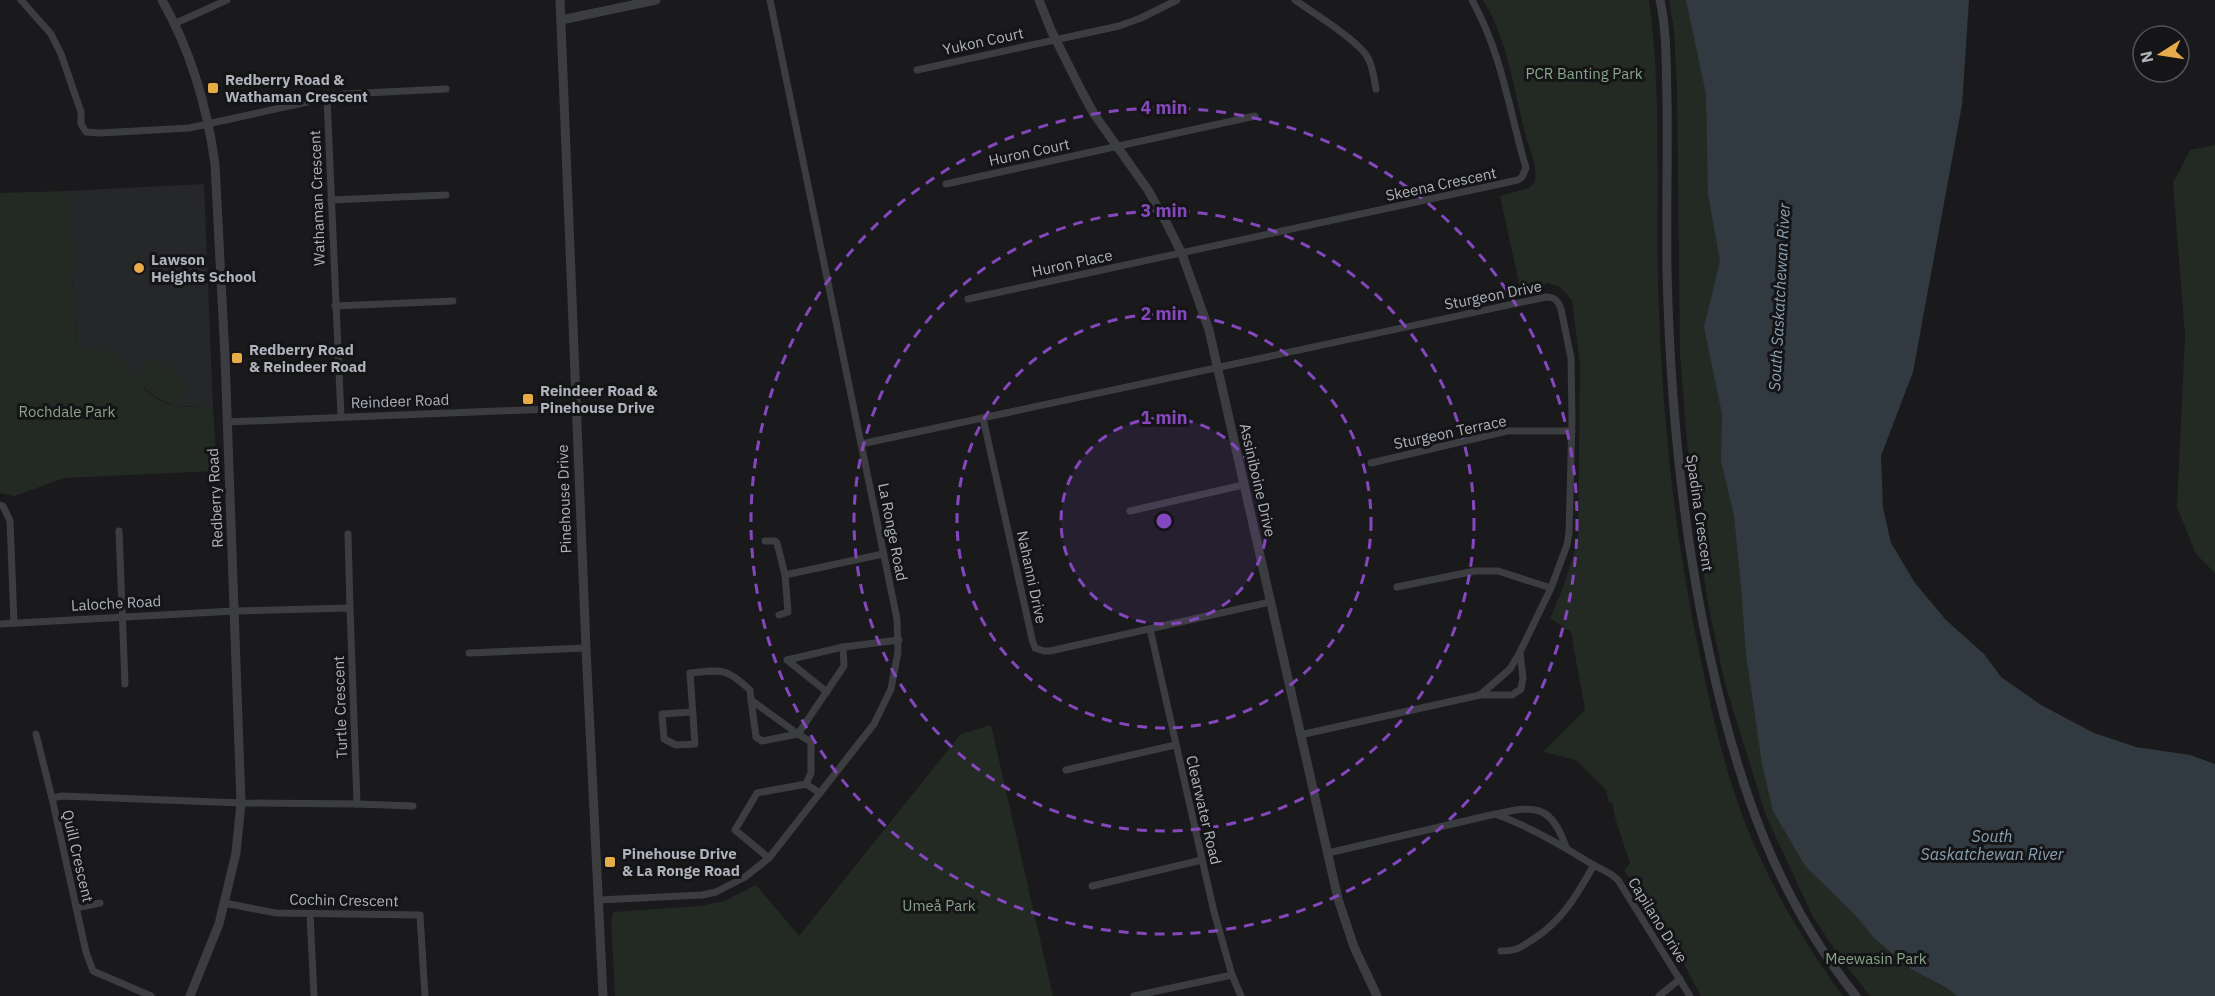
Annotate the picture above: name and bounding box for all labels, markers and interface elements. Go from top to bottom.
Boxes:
street label: Yukon Court [941,23,1025,59]
north arrow [2131,24,2191,84]
text: N [2135,49,2157,65]
park label: PCR Banting Park [1525,64,1643,83]
place label: Redberry Road & Wathaman Crescent [225,70,368,106]
marker: Redberry Road & Wathaman Crescent [206,81,220,95]
text: 4 min [1140,96,1188,119]
street label: Wathaman Crescent [305,130,329,266]
street label: Huron Court [987,134,1071,170]
street label: Skeena Crescent [1384,163,1498,205]
text: 3 min [1140,199,1188,222]
water label: South Saskatchewan River [1764,201,1794,391]
street label: Huron Place [1030,245,1114,281]
place label: Lawson Heights School [151,250,257,286]
marker: Lawson Heights School [132,261,146,275]
street label: Sturgeon Drive [1443,276,1543,314]
text: 2 min [1140,302,1188,325]
place label: Redberry Road & Reindeer Road [249,340,366,376]
marker: Redberry Road & Reindeer Road [230,351,244,365]
place label: Reindeer Road & Pinehouse Drive [540,381,658,417]
street label: Reindeer Road [350,390,450,412]
marker: Reindeer Road & Pinehouse Drive [521,392,535,406]
park label: Rochdale Park [19,402,115,421]
text: 1 min [1140,406,1188,429]
street label: Sturgeon Terrace [1392,411,1508,453]
street label: Assiniboine Drive [1236,421,1280,539]
street label: Pinehouse Drive [553,444,575,554]
street label: Redberry Road [203,448,227,548]
street label: Spadina Crescent [1682,453,1718,573]
street label: La Ronge Road [874,481,912,583]
centre of rings [1154,511,1174,531]
street label: Nahanni Drive [1013,529,1051,625]
street label: Laloche Road [70,591,162,615]
street label: Turtle Crescent [329,655,351,759]
street label: Clearwater Road [1182,753,1226,867]
street label: Quill Crescent [58,808,98,904]
water label: South Saskatchewan River [1920,826,2065,864]
place label: Pinehouse Drive & La Ronge Road [622,844,740,880]
marker: Pinehouse Drive & La Ronge Road [603,855,617,869]
street label: Capilano Drive [1624,874,1692,966]
street label: Cochin Crescent [289,890,399,910]
park label: Umeå Park [902,896,976,915]
park label: Meewasin Park [1825,949,1927,968]

